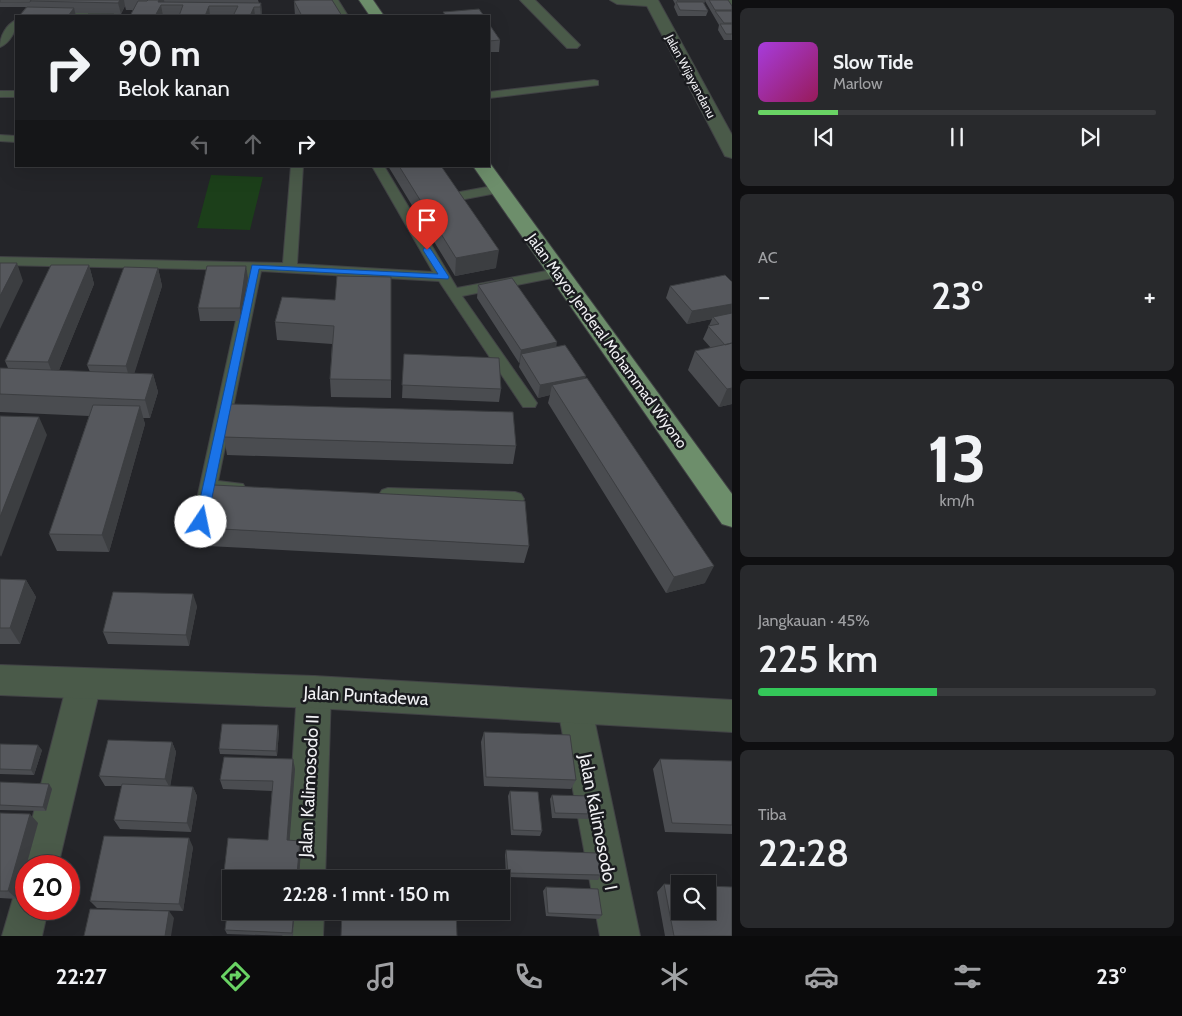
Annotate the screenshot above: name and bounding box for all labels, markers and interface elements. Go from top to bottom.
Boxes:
street label: Jalan Wijayandanu [662,31,719,120]
text: 90 m [118,32,201,75]
icon: right [35,35,100,100]
text: Slow Tide [833,51,913,74]
text: Marlow [833,74,883,93]
text: Belok kanan [118,75,230,102]
icon: previous [810,123,838,151]
icon: pause [943,123,971,151]
icon: next [1076,123,1104,151]
icon: left [186,130,214,158]
icon: ahead [239,130,267,158]
icon: right [292,130,320,158]
pin [406,199,448,250]
icon: arrive [413,206,441,234]
street label: Jalan Mayor Jenderal Mohammad Wiyono [522,229,691,452]
text: AC [758,248,778,267]
text: 23° [931,272,983,319]
text: − [758,279,770,313]
text: + [1144,279,1156,313]
text: 13 [927,419,987,498]
text: km/h [939,491,975,510]
position arrow [174,495,226,547]
text: Jangkauan · 45% [758,611,870,630]
text: 225 km [758,635,878,682]
street label: Jalan Puntadewa [302,682,429,710]
street label: Jalan Kalimosodo II [294,714,324,859]
street label: Jalan Kalimosodo I [574,751,622,892]
text: Tiba [758,805,786,824]
text: 22:28 [758,829,849,876]
speed limit sign: 20 [15,855,80,920]
map controls [671,875,716,920]
button: search [671,875,716,920]
text: 22:28 · 1 mnt · 150 m [282,883,450,906]
icon: directions [218,959,253,994]
icon: music [364,959,399,994]
icon: phone [511,959,546,994]
icon: climate [657,959,692,994]
icon: car [804,959,839,994]
icon: filters [950,959,985,994]
text: 22:27 [56,963,107,990]
text: 23° [1096,963,1126,990]

